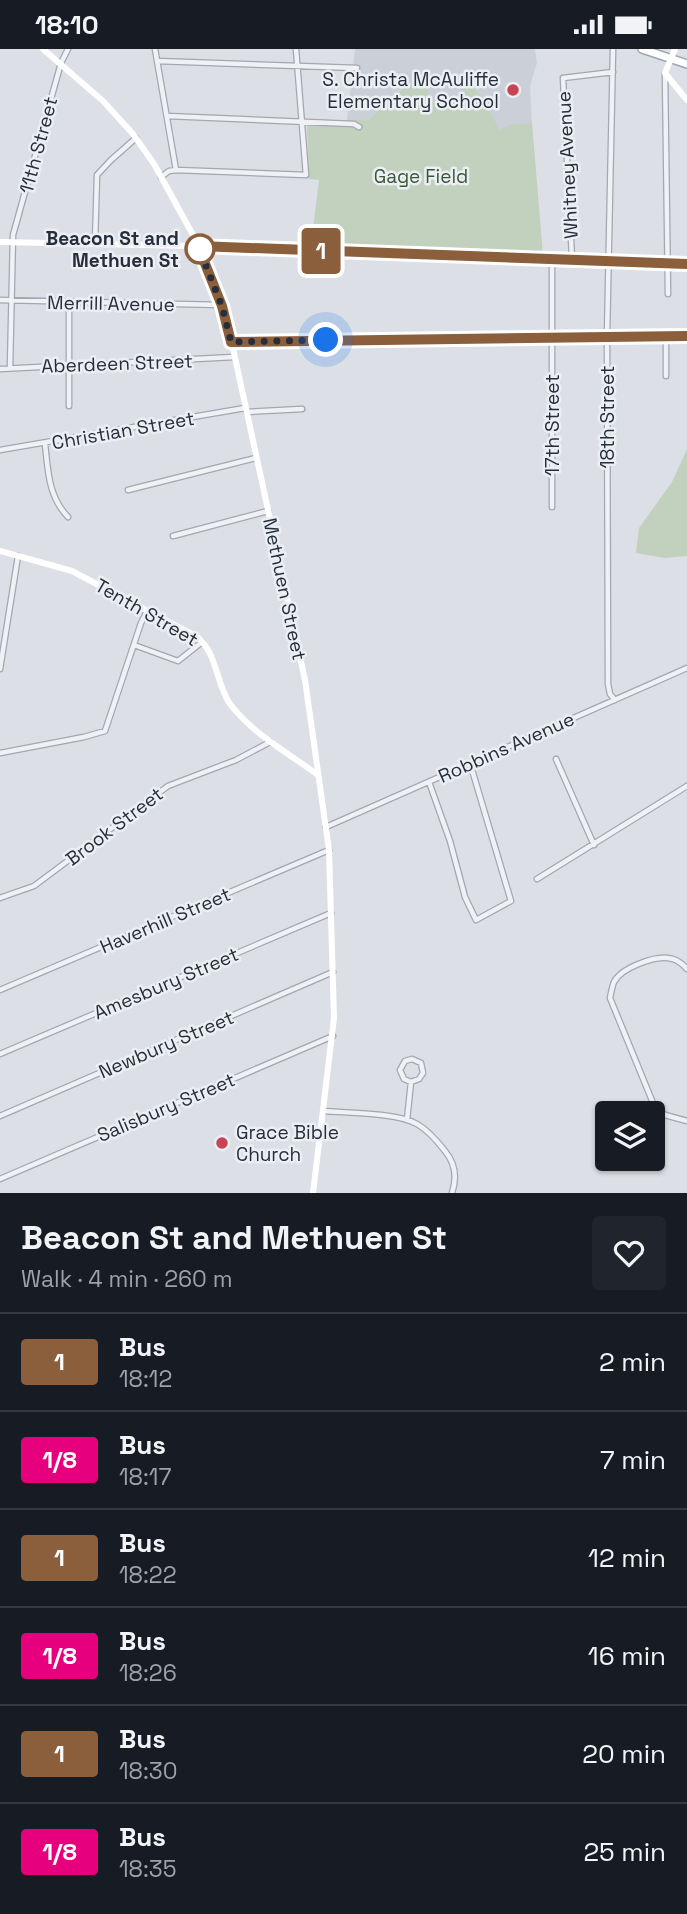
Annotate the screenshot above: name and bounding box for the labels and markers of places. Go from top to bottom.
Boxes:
place label: S. Christa McAuliffe Elementary School [322,67,499,114]
marker: S. Christa McAuliffe Elementary School [505,82,521,98]
place label: Beacon St and Methuen St [46,226,179,273]
marker: Beacon St and Methuen St [185,234,215,264]
place label: Grace Bible Church [236,1120,339,1167]
marker: Grace Bible Church [214,1135,230,1151]

